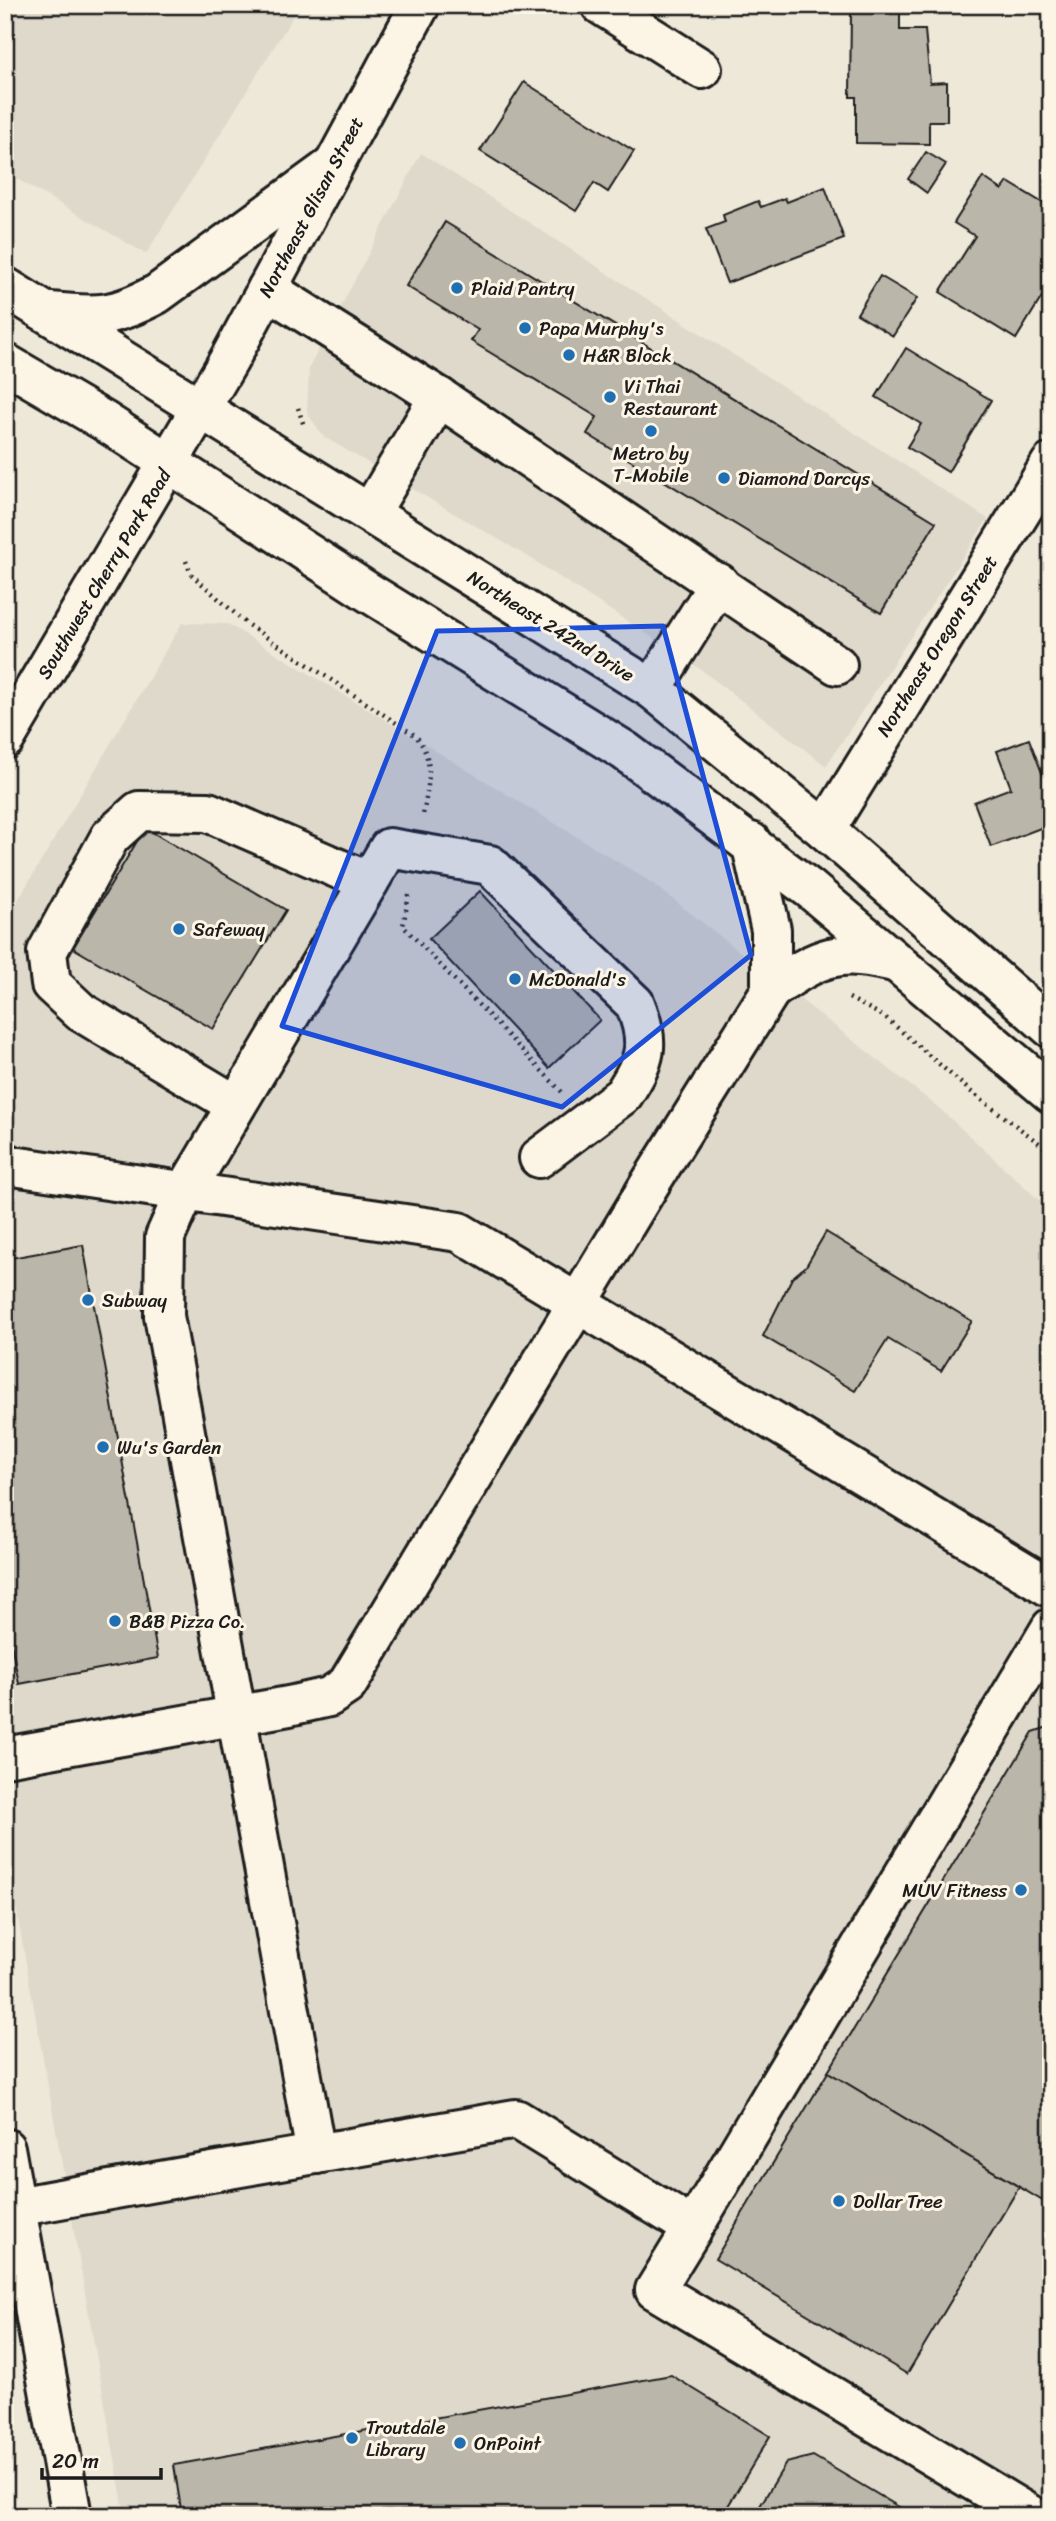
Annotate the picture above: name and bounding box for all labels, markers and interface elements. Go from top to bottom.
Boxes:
street label: Northeast Glisan Street [249,111,373,303]
place label: Plaid Pantry [471,272,575,305]
marker: Plaid Pantry [449,280,465,296]
place label: Papa Murphy's [539,312,664,345]
marker: Papa Murphy's [517,320,533,336]
place label: H&R Block [583,339,672,372]
marker: H&R Block [561,347,577,363]
place label: Vi Thai Restaurant [624,370,718,425]
marker: Vi Thai Restaurant [602,389,618,405]
marker: Metro by T-Mobile [643,423,659,439]
place label: Metro by T-Mobile [613,437,689,492]
street label: Southwest Cherry Park Road [28,461,181,686]
place label: Diamond Darcys [738,462,870,495]
marker: Diamond Darcys [716,470,732,486]
street label: Northeast Oregon Street [868,549,1006,743]
street label: Northeast 242nd Drive [461,561,641,691]
place label: Safeway [193,913,265,946]
marker: Safeway [171,921,187,937]
place label: McDonald's [529,963,626,996]
marker: McDonald's [507,971,523,987]
place label: Subway [102,1284,167,1317]
marker: Subway [80,1292,96,1308]
place label: Wu's Garden [117,1431,221,1464]
marker: Wu's Garden [95,1439,111,1455]
place label: B&B Pizza Co. [129,1605,246,1638]
marker: B&B Pizza Co. [107,1613,123,1629]
place label: MUV Fitness [902,1874,1007,1907]
marker: MUV Fitness [1013,1882,1029,1898]
place label: Dollar Tree [853,2185,943,2218]
marker: Dollar Tree [831,2193,847,2209]
place label: Troutdale Library [366,2411,446,2466]
place label: OnPoint [474,2427,542,2460]
marker: Troutdale Library [344,2430,360,2446]
marker: OnPoint [452,2435,468,2451]
scale bar [42,2437,161,2481]
text: 20 m [52,2442,99,2480]

